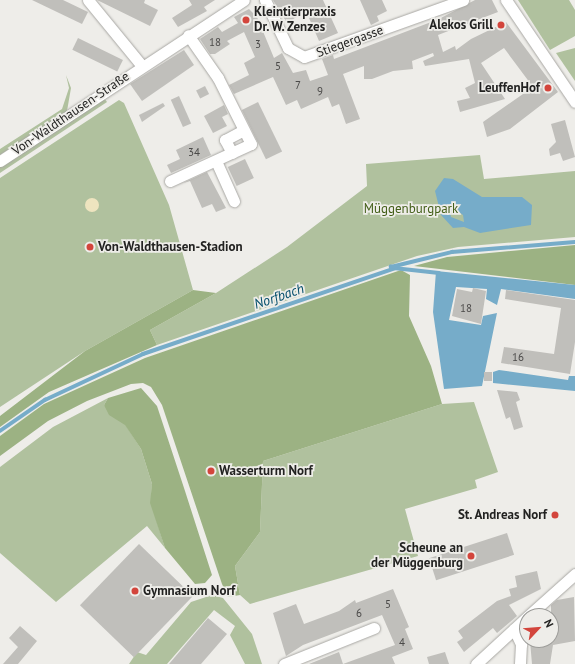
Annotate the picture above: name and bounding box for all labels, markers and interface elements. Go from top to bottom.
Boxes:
place label: Kleintierpraxis Dr. W. Zenzes [254,5,336,36]
marker: Kleintierpraxis Dr. W. Zenzes [241,15,251,25]
place label: Alekos Grill [429,17,493,33]
marker: Alekos Grill [496,20,506,30]
street label: Stiegergasse [314,23,386,61]
house number: 18 [209,35,221,49]
house number: 3 [255,37,261,51]
house number: 5 [275,59,281,73]
street label: Von-Waldthausen-Straße [9,69,133,159]
house number: 7 [295,78,301,92]
place label: LeuffenHof [479,80,540,96]
marker: LeuffenHof [543,83,553,93]
house number: 9 [317,84,323,98]
house number: 34 [188,145,200,159]
park label: Müggenburgpark [364,201,458,217]
place label: Von-Waldthausen-Stadion [98,239,243,255]
marker: Von-Waldthausen-Stadion [85,242,95,252]
water label: Norfbach [252,280,306,312]
house number: 18 [460,301,472,315]
house number: 16 [512,350,524,364]
place label: Wasserturm Norf [219,463,313,479]
marker: Wasserturm Norf [206,466,216,476]
place label: St. Andreas Norf [456,507,547,523]
marker: St. Andreas Norf [550,510,560,520]
place label: Scheune an der Müggenburg [371,541,463,572]
marker: Scheune an der Müggenburg [466,551,476,561]
place label: Gymnasium Norf [143,583,235,599]
marker: Gymnasium Norf [130,586,140,596]
house number: 5 [385,597,391,611]
house number: 6 [356,606,362,620]
north arrow [519,608,559,648]
text: N [541,617,557,629]
house number: 4 [399,635,405,649]

